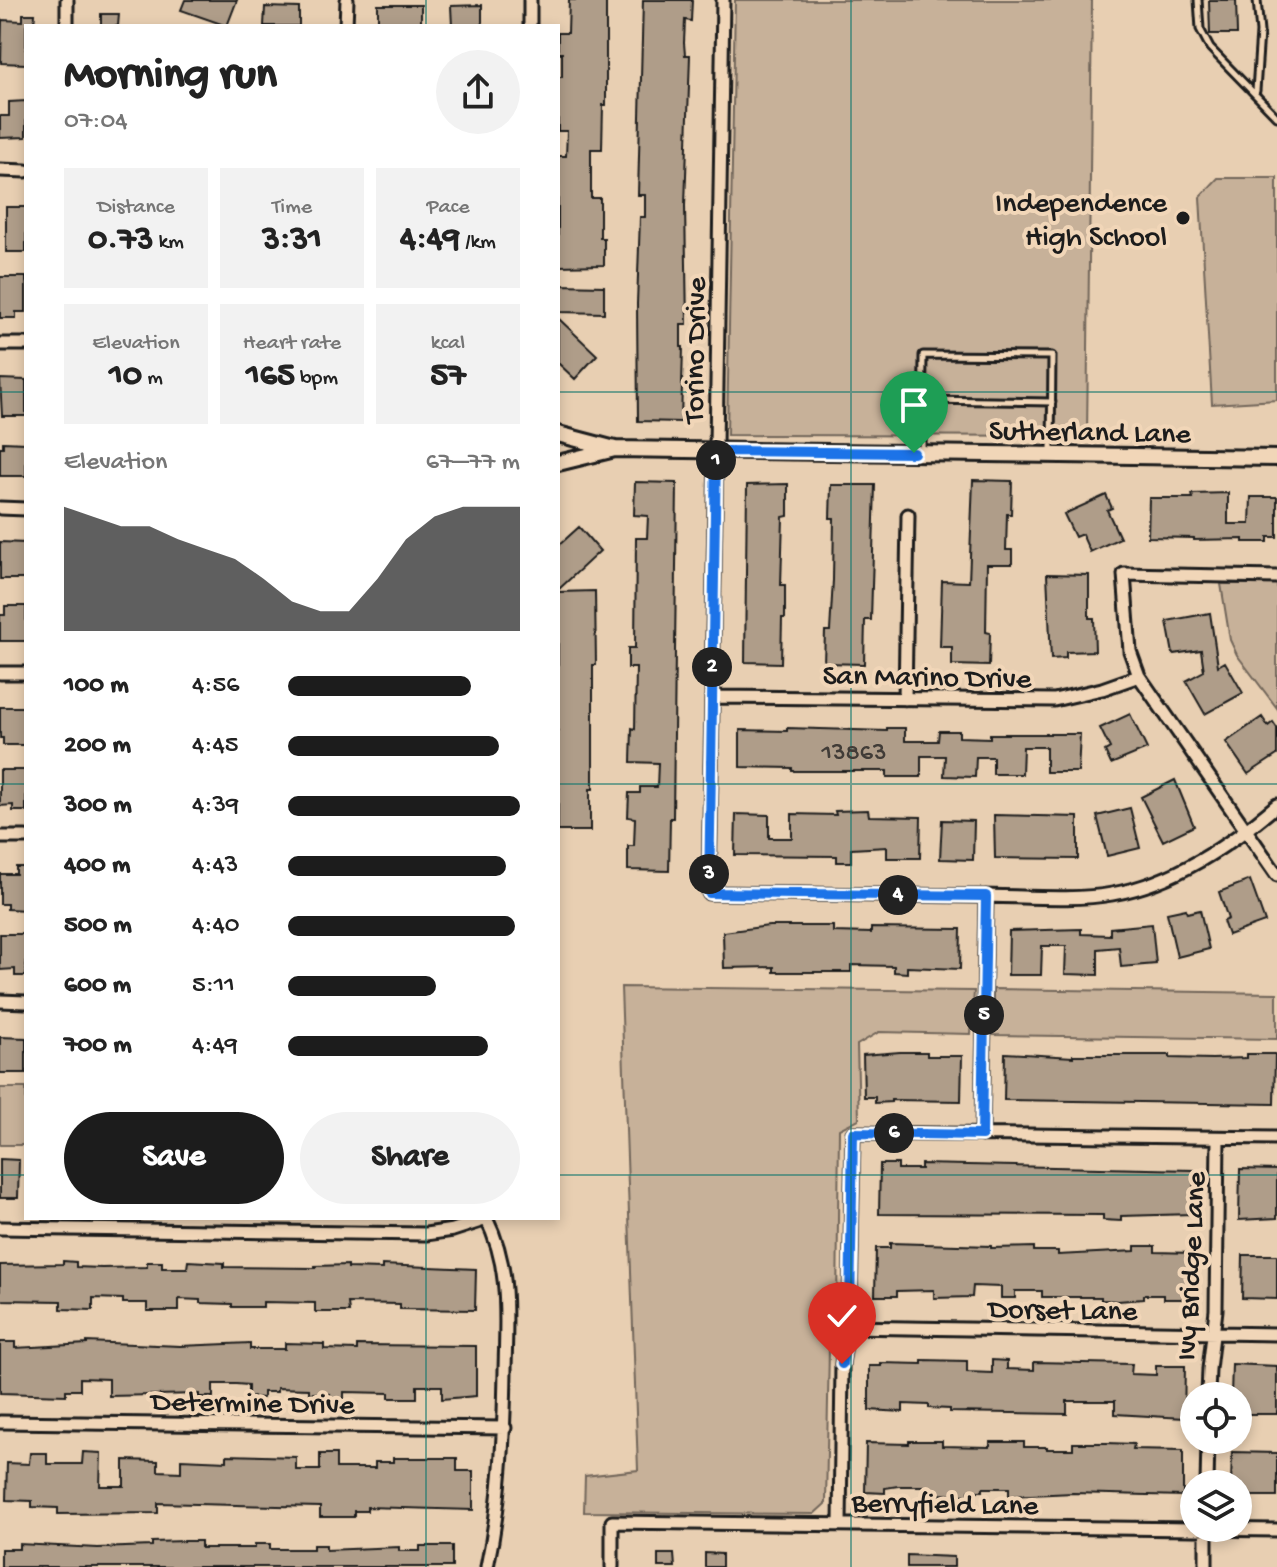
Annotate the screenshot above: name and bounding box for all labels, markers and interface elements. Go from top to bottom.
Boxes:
button: share [436,50,520,134]
text: Morning run [64,51,277,103]
text: 07:04 [64,107,128,138]
place label: Independence High School [995,188,1168,257]
text: Distance [97,195,175,221]
text: Time [272,195,312,221]
text: Pace [426,195,470,221]
marker: Independence High School [1174,209,1192,227]
text: 0.73 [88,221,153,261]
text: 3:31 [262,221,322,261]
text: 4:49 [400,221,460,261]
text: km [153,230,184,256]
text: /km [460,230,496,256]
street label: Torino Drive [679,276,716,426]
text: Elevation [92,331,180,357]
text: Heart rate [243,331,341,357]
text: kcal [431,331,465,357]
text: 10 [109,357,142,397]
text: 165 [246,357,295,397]
text: 57 [430,357,466,397]
text: m [142,366,163,392]
text: bpm [295,366,338,392]
pin [880,371,948,453]
icon: arrive [892,383,936,427]
street label: Sutherland Lane [989,415,1192,454]
pin: 1 [696,440,736,480]
text: 1 [712,447,720,473]
text: Elevation [64,448,167,479]
text: 67–77 m [426,448,520,479]
pin: 2 [692,647,732,687]
text: 2 [707,654,717,680]
street label: San Marino Drive [822,660,1032,699]
text: 100 m [64,671,129,702]
text: 4:56 [192,671,239,702]
text: 200 m [64,731,131,762]
text: 4:45 [192,731,238,762]
house number: 13863 [821,739,886,770]
text: 300 m [64,791,132,822]
text: 4:39 [192,791,239,822]
text: 400 m [64,851,130,882]
text: 4:43 [192,851,238,882]
pin: 3 [689,854,729,894]
text: 3 [703,861,715,887]
pin: 4 [878,875,918,915]
text: 4 [893,882,903,908]
text: 500 m [64,911,132,942]
text: 4:40 [192,911,240,942]
text: 600 m [64,971,131,1002]
text: 5:11 [192,971,235,1002]
pin: 5 [964,995,1004,1035]
text: 5 [978,1002,990,1028]
text: 700 m [64,1031,132,1062]
text: 4:49 [192,1031,238,1062]
button: Save [64,1112,284,1204]
button: Share [300,1112,520,1204]
pin: 6 [874,1113,914,1153]
text: 6 [888,1120,900,1146]
street label: Ivy Bridge Lane [1171,1170,1216,1362]
pin [808,1282,876,1364]
icon: check [820,1294,864,1338]
street label: Dorset Lane [986,1294,1138,1331]
map controls [1180,1382,1252,1542]
button: locate [1180,1382,1252,1454]
street label: Determine Drive [149,1386,355,1425]
button: layers [1180,1470,1252,1542]
street label: Berryfield Lane [850,1487,1039,1526]

